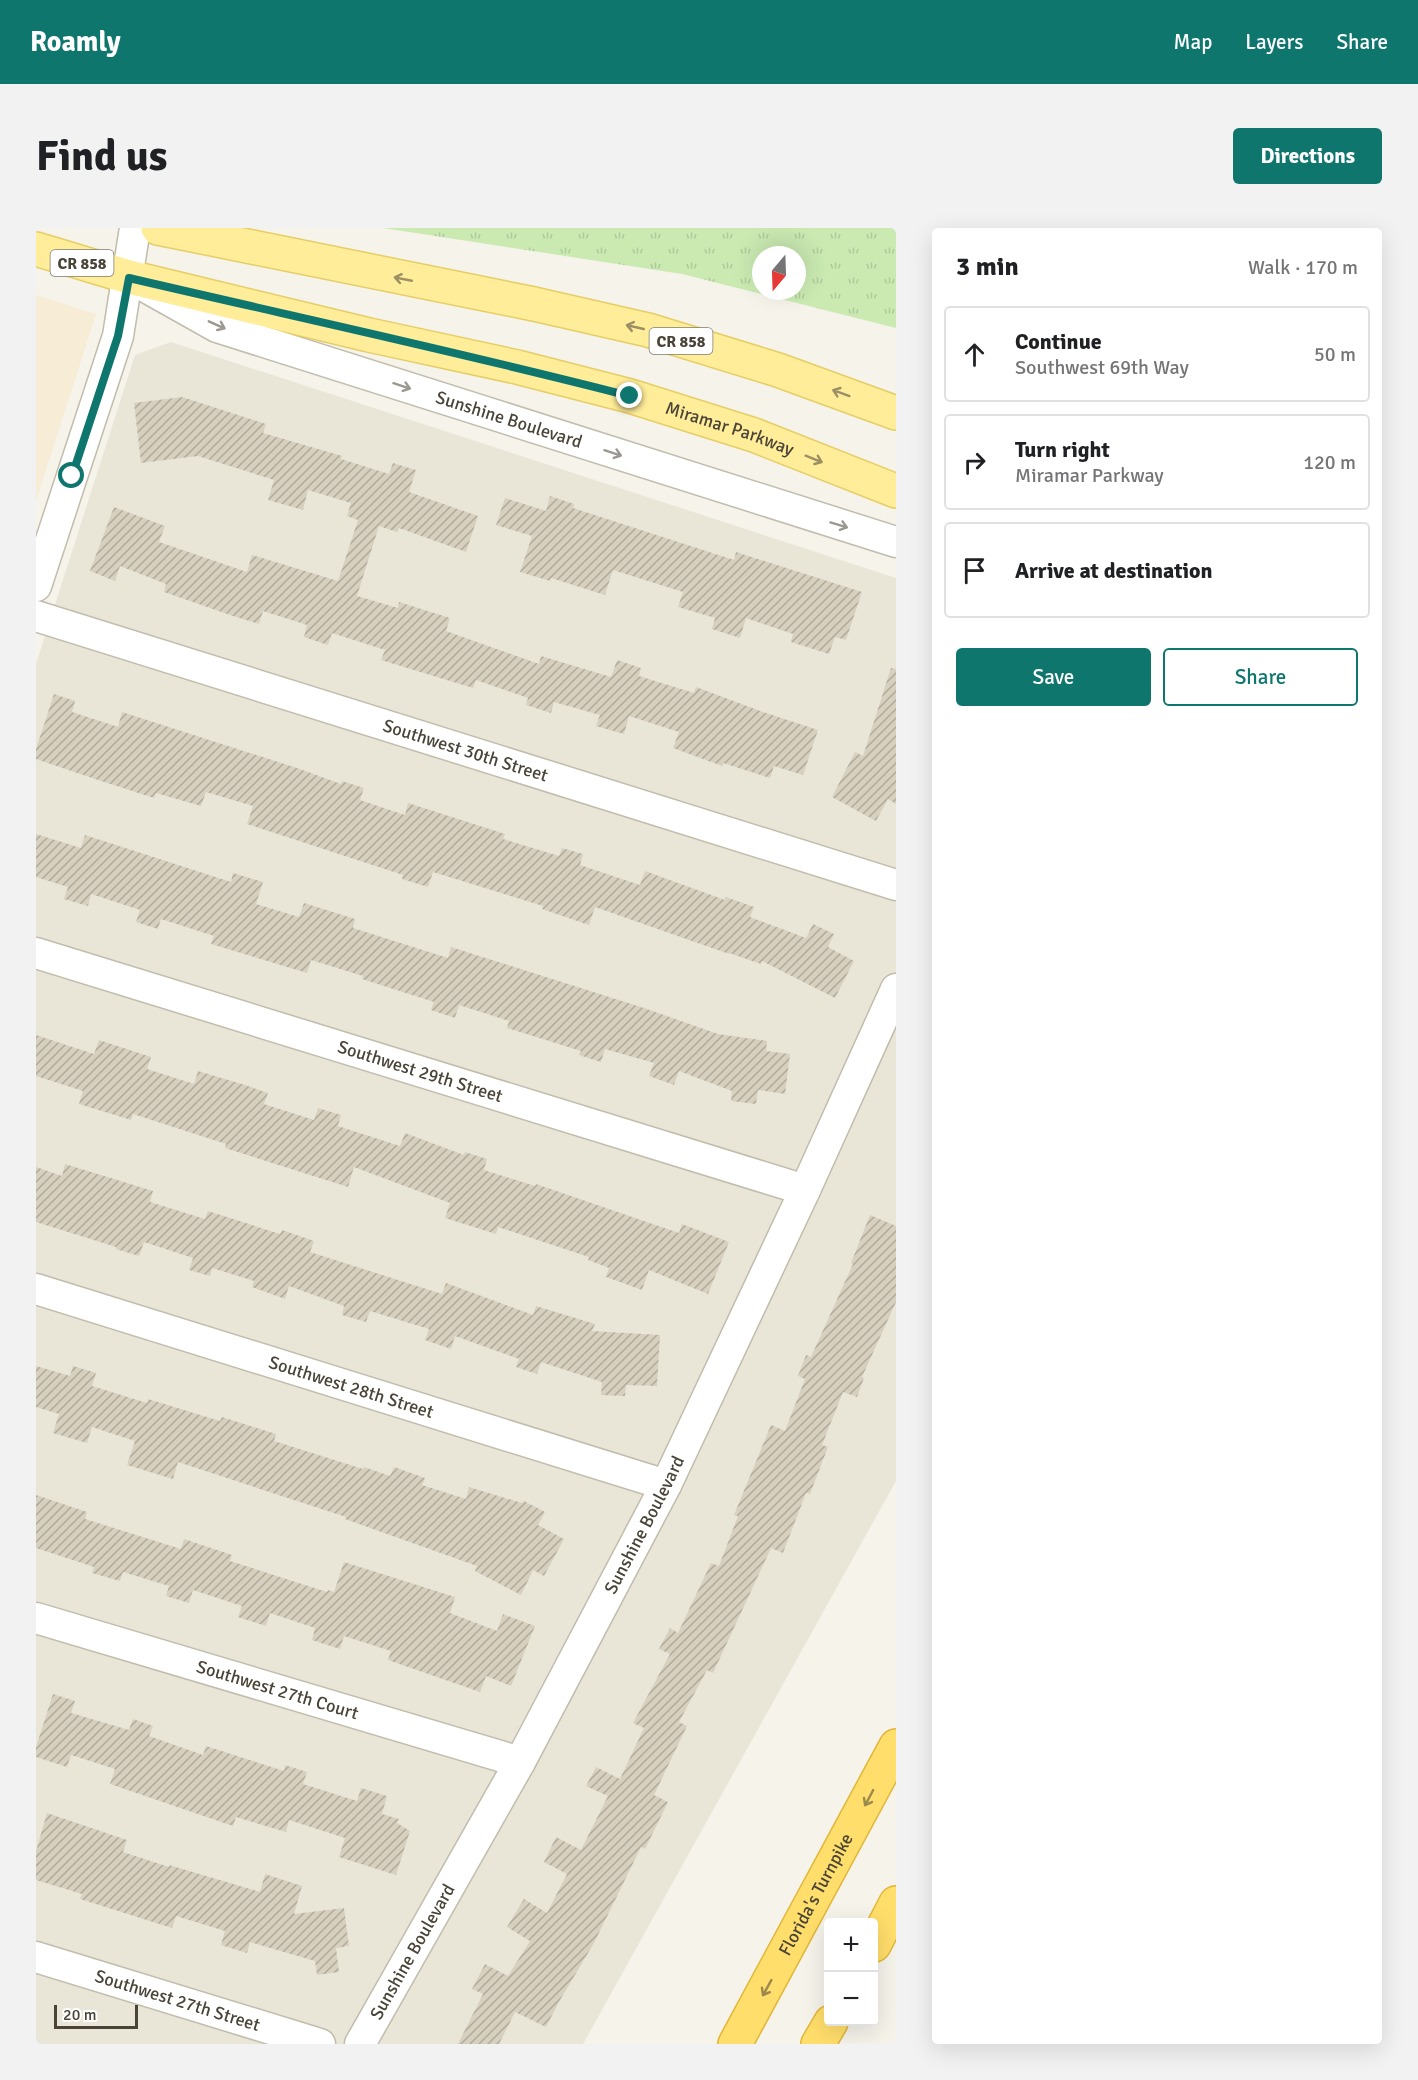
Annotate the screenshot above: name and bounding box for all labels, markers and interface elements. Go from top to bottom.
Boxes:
text: Roamly [30,25,121,59]
text: Map [1174,29,1212,55]
text: Layers [1245,29,1303,55]
text: Share [1336,29,1388,55]
button: Directions [1233,128,1382,184]
text: Find us [36,131,167,182]
north arrow [752,246,806,300]
road number: CR 858 [51,250,114,276]
text: 3 min [956,251,1019,283]
text: Walk · 170 m [1248,255,1358,280]
one-way arrow [394,273,414,284]
one-way arrow [207,320,225,332]
one-way arrow [626,321,645,333]
road number: CR 858 [650,328,712,354]
text: Continue [1015,328,1102,355]
icon: ahead [958,338,991,371]
text: 50 m [1314,342,1356,367]
text: Southwest 69th Way [1015,355,1189,380]
one-way arrow [392,381,411,392]
route end [616,382,642,408]
street label: Sunshine Boulevard [433,386,585,453]
one-way arrow [832,386,851,397]
street label: Miramar Parkway [663,397,798,461]
text: Turn right [1015,436,1110,463]
icon: right [958,446,991,479]
one-way arrow [603,448,622,459]
text: 120 m [1303,450,1356,475]
one-way arrow [804,454,823,465]
route start [58,462,84,488]
text: Miramar Parkway [1015,463,1164,488]
one-way arrow [829,520,848,531]
icon: arrive [958,554,991,587]
text: Arrive at destination [1015,557,1212,584]
button: Save [956,648,1151,706]
button: Share [1163,648,1358,706]
street label: Southwest 30th Street [380,714,551,786]
street label: Southwest 29th Street [335,1036,505,1107]
street label: Southwest 28th Street [266,1351,436,1423]
street label: Sunshine Boulevard [600,1452,689,1598]
street label: Southwest 27th Court [194,1655,361,1724]
one-way arrow [863,1789,875,1806]
street label: Florida's Turnpike [774,1829,858,1959]
street label: Sunshine Boulevard [365,1880,459,2024]
map controls [824,1918,878,2026]
button: + [824,1918,878,1972]
street label: Southwest 27th Street [92,1965,263,2036]
button: − [824,1972,878,2026]
one-way arrow [760,1979,772,1996]
scale bar [54,2002,138,2030]
text: 20 m [63,2005,97,2025]

